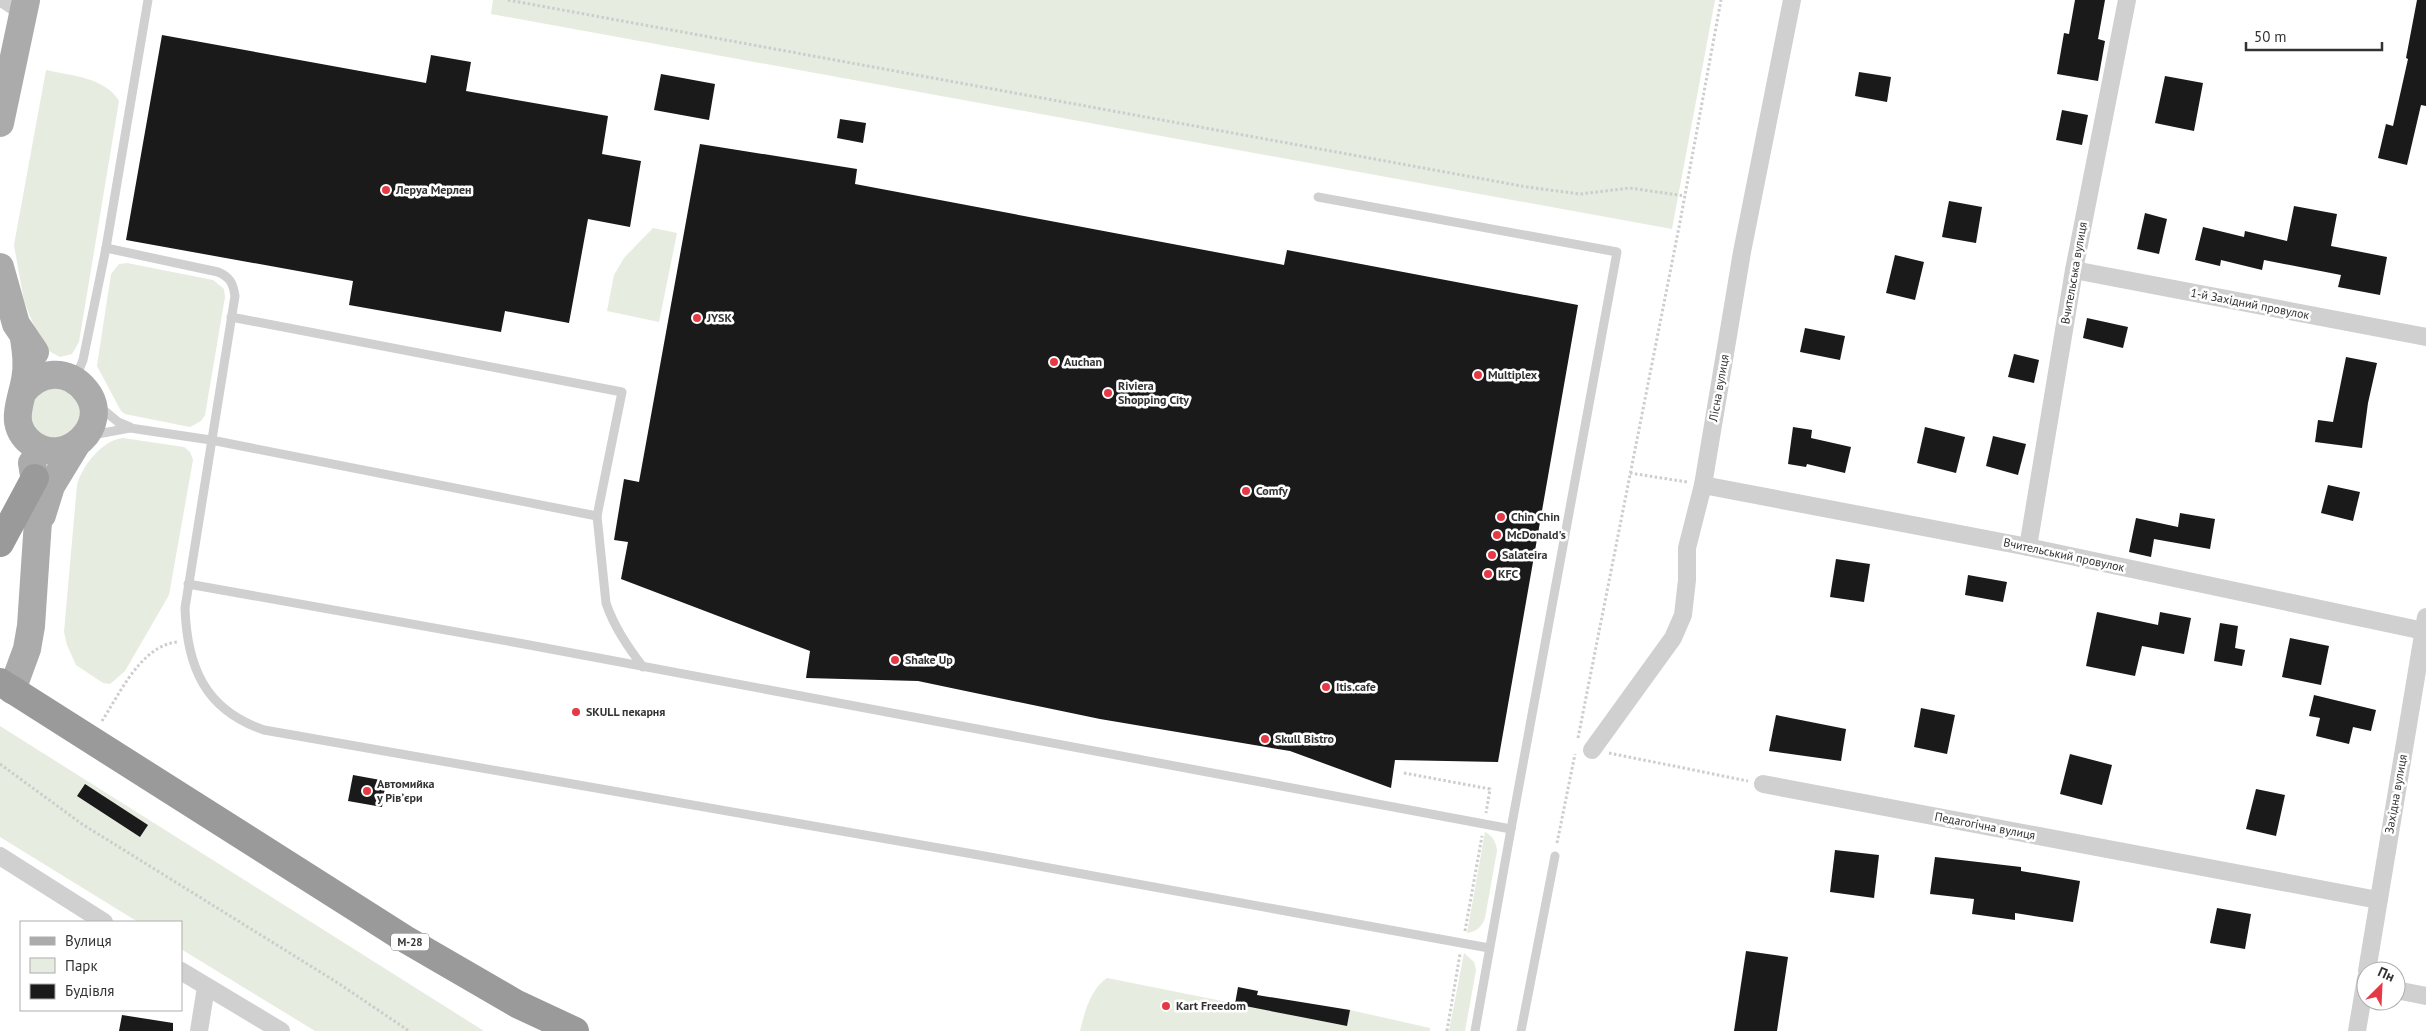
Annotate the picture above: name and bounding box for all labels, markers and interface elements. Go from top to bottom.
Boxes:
scale bar [2246,20,2382,52]
text: 50 m [2254,27,2287,46]
place label: Леруа Мерлен [395,182,472,197]
marker: Леруа Мерлен [380,184,392,196]
street label: Вчительська вулиця [2057,221,2090,325]
street label: 1-й Західний провулок [2189,285,2311,322]
place label: JYSK [706,310,732,325]
marker: JYSK [691,312,703,324]
street label: Лісна вулиця [1705,353,1732,424]
place label: Auchan [1064,354,1102,369]
marker: Auchan [1048,356,1060,368]
place label: Multiplex [1488,367,1538,382]
marker: Multiplex [1472,369,1484,381]
place label: Riviera Shopping City [1118,378,1189,407]
marker: Riviera Shopping City [1102,387,1114,399]
place label: Comfy [1256,483,1288,498]
marker: Comfy [1240,485,1252,497]
place label: Chin Chin [1511,509,1560,524]
marker: Chin Chin [1495,511,1507,523]
place label: McDonald's [1507,527,1566,542]
marker: McDonald's [1491,529,1503,541]
street label: Вчительський провулок [2002,534,2126,575]
place label: Salateira [1502,547,1547,562]
marker: Salateira [1486,549,1498,561]
place label: KFC [1498,566,1519,581]
marker: KFC [1482,568,1494,580]
place label: Shake Up [905,652,953,667]
marker: Shake Up [889,654,901,666]
place label: Itis.cafe [1336,679,1376,694]
marker: Itis.cafe [1320,681,1332,693]
place label: SKULL пекарня [586,704,665,719]
marker: SKULL пекарня [570,706,582,718]
place label: Skull Bistro [1275,731,1335,746]
marker: Skull Bistro [1259,733,1271,745]
street label: Західна вулиця [2381,753,2410,835]
place label: Автомийка у Рівʼєри [376,776,435,805]
marker: Автомийка у Рівʼєри [361,785,373,797]
street label: Педагогічна вулиця [1933,808,2037,843]
legend [20,921,182,1011]
text: Вулиця [65,931,112,950]
road number: М-28 [391,934,429,950]
text: Парк [65,956,98,975]
north arrow [2356,961,2406,1011]
text: Пн [2375,963,2397,986]
text: Будівля [65,981,114,1000]
place label: Kart Freedom [1176,998,1246,1013]
marker: Kart Freedom [1160,1000,1172,1012]

